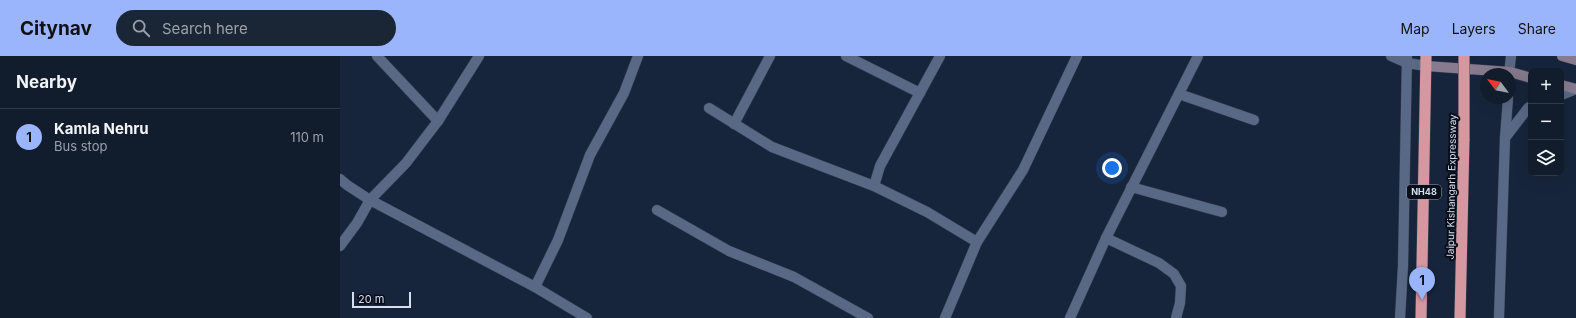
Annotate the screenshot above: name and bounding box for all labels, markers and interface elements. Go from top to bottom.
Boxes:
search box [116,10,396,46]
text: Citynav [20,17,92,40]
icon: search [130,17,152,39]
text: Search here [162,19,248,38]
text: Map [1401,20,1430,37]
text: Layers [1452,20,1496,37]
text: Share [1518,20,1556,37]
north arrow [1480,68,1516,104]
map controls [1528,68,1564,176]
button: + [1528,68,1564,104]
text: Nearby [16,72,77,92]
button: − [1528,104,1564,140]
street label: Jaipur Kishangarh Expressway [1444,114,1458,260]
text: Kamla Nehru [54,119,149,138]
text: 1 [26,129,32,145]
text: 110 m [290,129,324,145]
text: Bus stop [54,138,107,154]
button: layers [1528,140,1564,176]
your location [1102,158,1122,178]
road number: NH48 [1407,185,1441,199]
pin: 1 [1409,267,1435,300]
scale bar [352,290,411,309]
text: 20 m [358,292,384,306]

